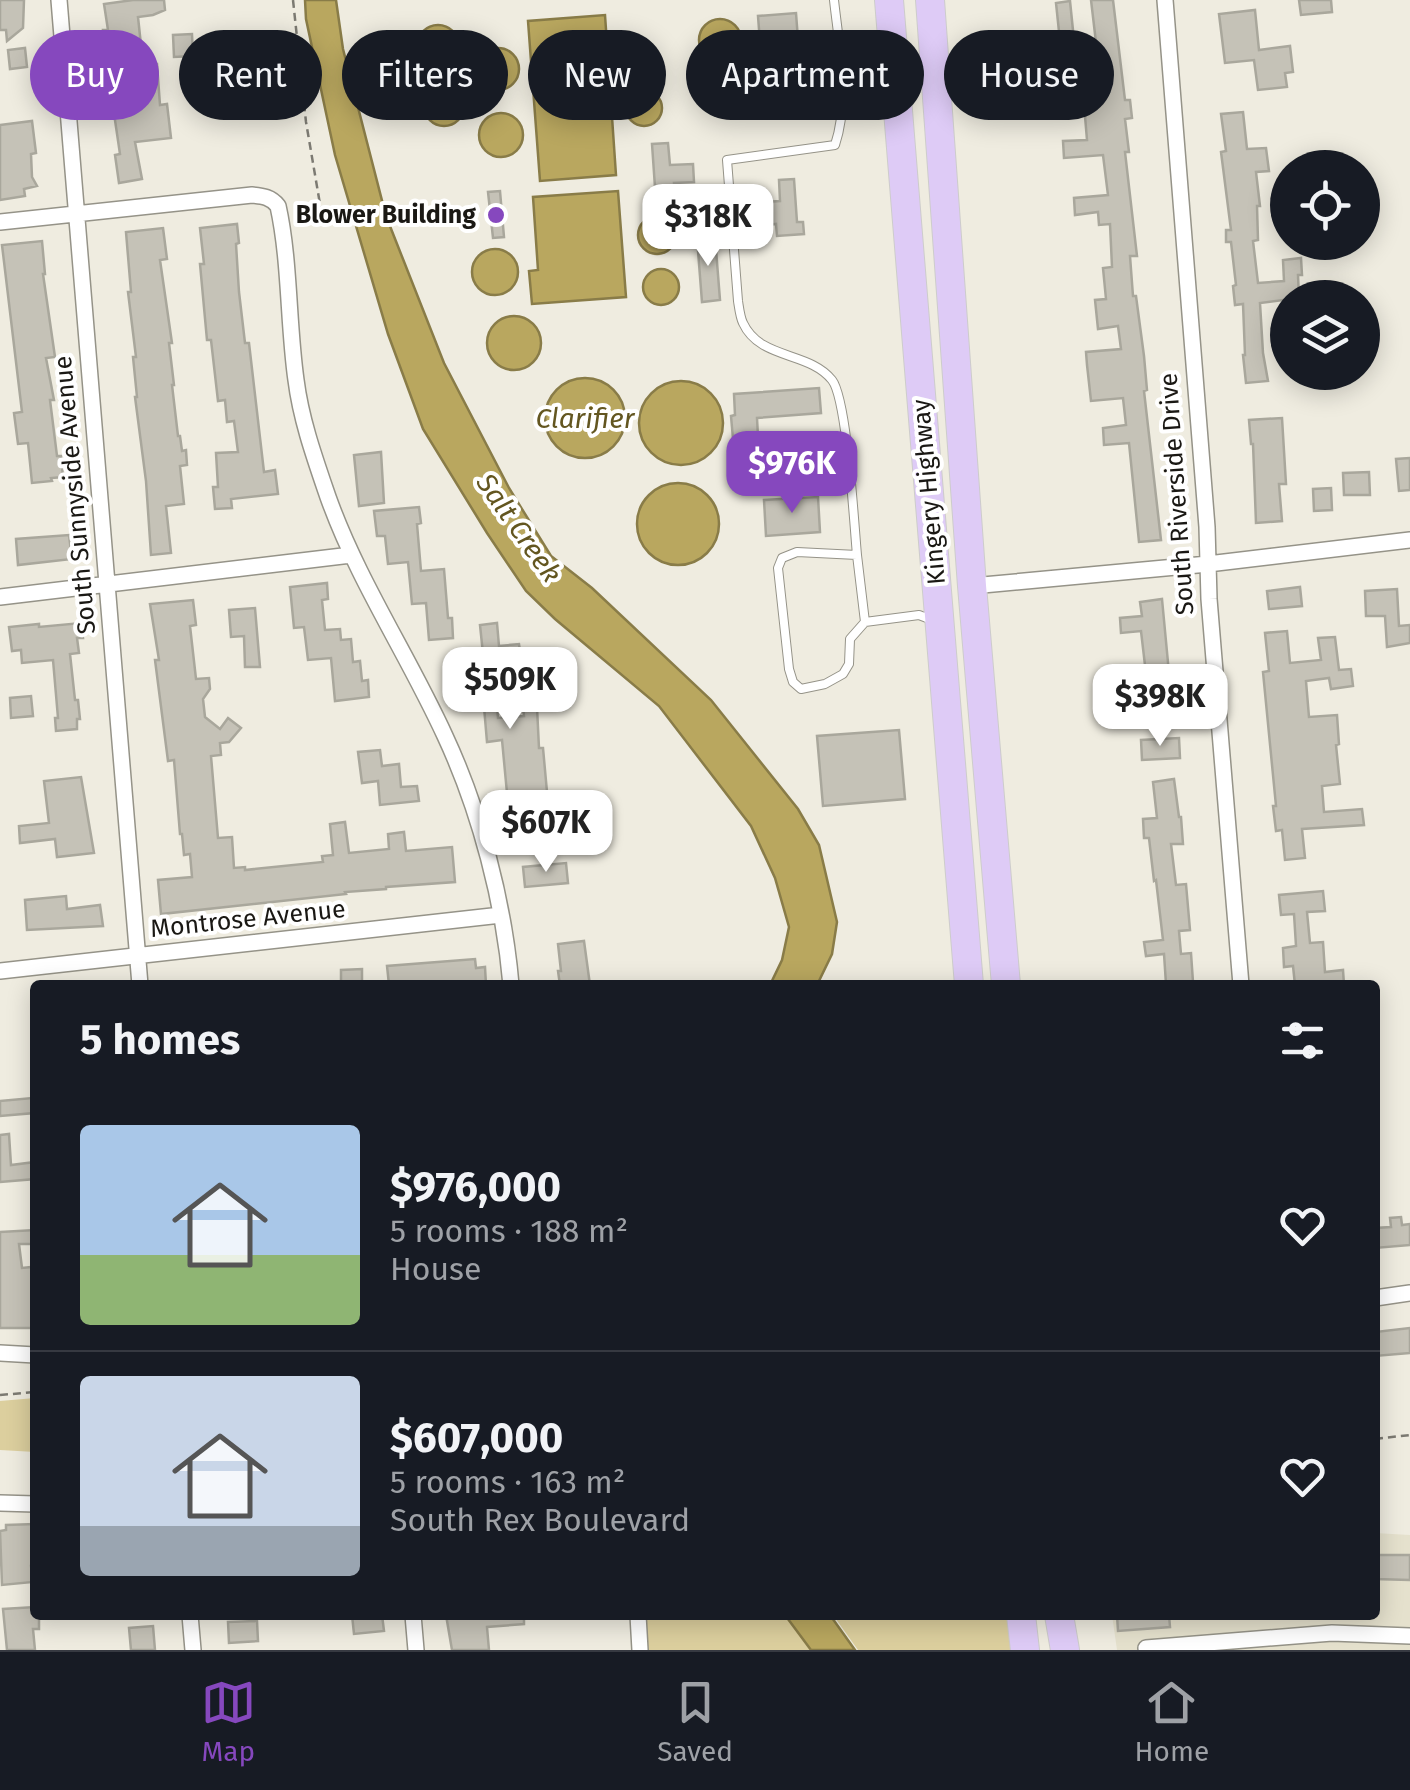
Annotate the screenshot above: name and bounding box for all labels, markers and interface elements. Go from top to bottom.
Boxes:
chip: Buy [30,30,159,120]
chip: Rent [179,30,322,120]
chip: Filters [342,30,508,120]
chip: New [528,30,666,120]
chip: Apartment [686,30,924,120]
chip: House [944,30,1114,120]
map controls [1270,150,1380,390]
button: locate [1270,150,1380,260]
pin: $318K [638,184,778,269]
text: $318K [664,197,752,235]
place label: Blower Building [296,200,476,230]
marker: Blower Building [485,204,507,226]
button: layers [1270,280,1380,390]
street label: South Sunnyside Avenue [48,355,102,635]
street label: South Riverside Drive [1154,372,1200,616]
street label: Kingery Highway [906,397,952,586]
water label: Clarifier [536,402,636,435]
pin: $976K [722,431,862,516]
text: $976K [748,444,836,482]
water label: Salt Creek [469,466,568,589]
pin: $509K [440,647,580,732]
text: $509K [464,660,556,698]
pin: $398K [1090,664,1230,749]
text: $398K [1115,677,1205,715]
pin: $607K [476,790,616,875]
text: $607K [502,803,590,841]
street label: Montrose Avenue [149,894,347,944]
icon: filters [1275,1013,1330,1068]
text: 5 homes [80,1015,240,1065]
text: $976,000 [390,1162,561,1212]
icon: home [160,1165,280,1285]
icon: heart [1275,1198,1330,1253]
text: 5 rooms · 188 m² [390,1212,628,1250]
text: House [390,1250,481,1288]
text: $607,000 [390,1413,563,1463]
icon: home [160,1416,280,1536]
icon: heart [1275,1449,1330,1504]
text: 5 rooms · 163 m² [390,1463,625,1501]
text: South Rex Boulevard [390,1501,690,1539]
tab: Map [201,1675,256,1768]
tab: Saved [657,1675,733,1768]
tab: Home [1135,1675,1209,1768]

